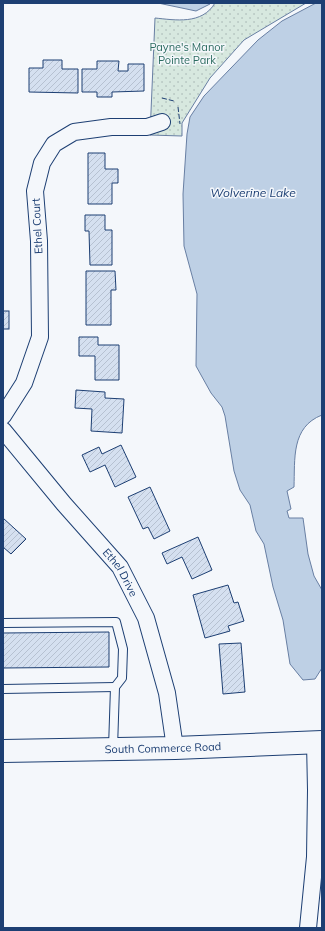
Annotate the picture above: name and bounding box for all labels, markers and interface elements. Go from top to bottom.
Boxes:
park label: Payne's Manor Pointe Park [149,40,225,67]
water label: Wolverine Lake [210,185,296,200]
street label: Ethel Court [29,197,45,254]
street label: Ethel Drive [100,545,141,599]
street label: South Commerce Road [105,739,222,756]

